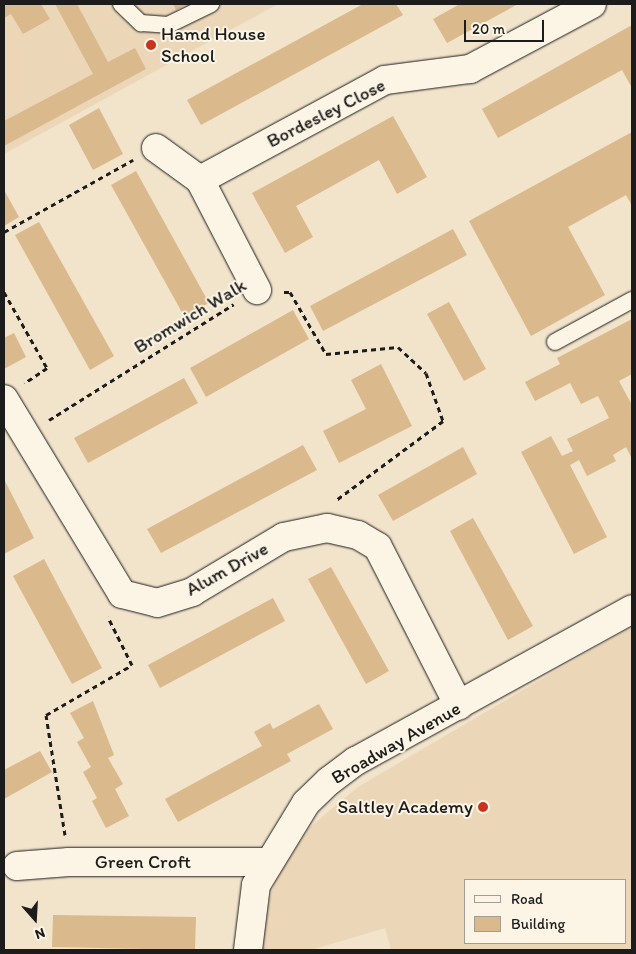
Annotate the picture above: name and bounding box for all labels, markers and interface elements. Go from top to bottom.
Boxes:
scale bar [466,10,546,42]
text: 20 m [472,20,505,38]
place label: Hamd House School [161,23,265,67]
marker: Hamd House School [145,39,157,51]
street label: Bordesley Close [263,73,389,153]
street label: Bromwich Walk [130,274,250,358]
street label: Alum Drive [182,537,272,601]
street label: Broadway Avenue [328,697,464,789]
place label: Saltley Academy [337,796,473,818]
marker: Saltley Academy [477,801,489,813]
street label: Green Croft [95,851,191,873]
legend [464,879,626,944]
text: Road [511,890,543,908]
north arrow [10,894,60,944]
text: Building [511,915,565,933]
text: N [33,924,47,943]

